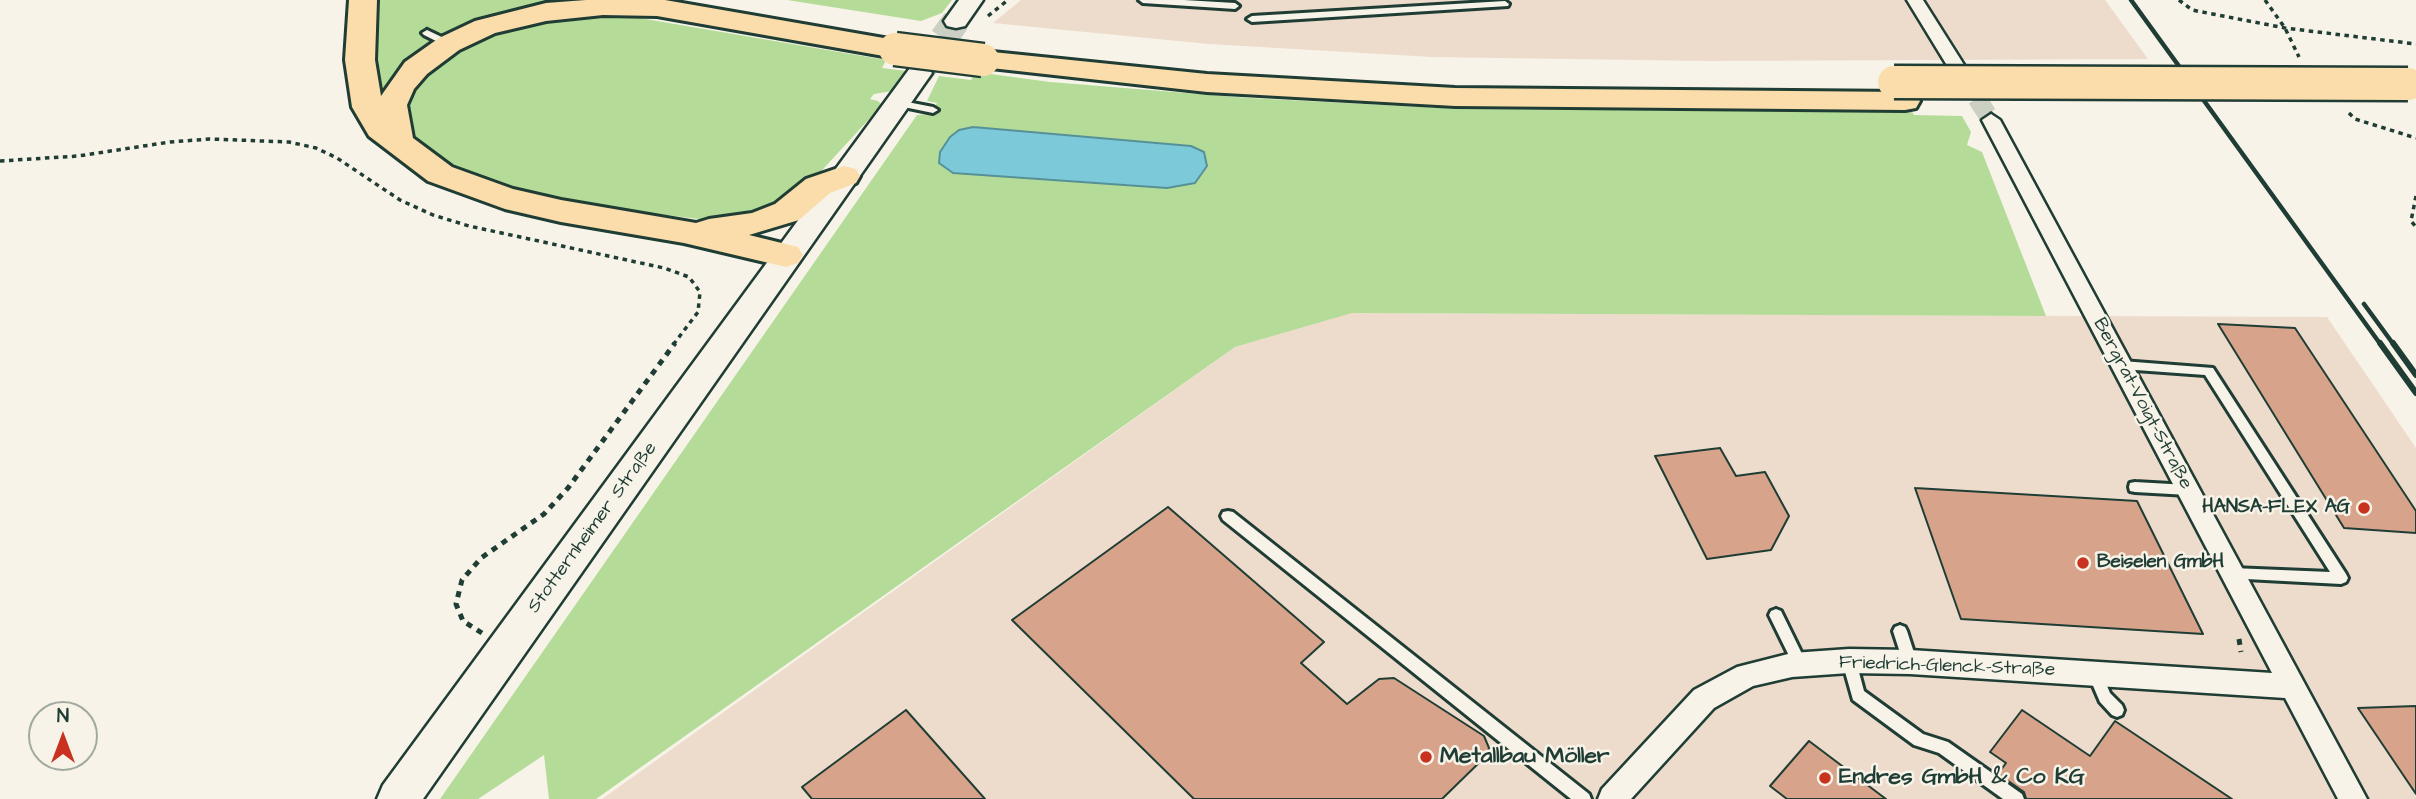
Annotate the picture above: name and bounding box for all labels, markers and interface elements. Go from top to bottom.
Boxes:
street label: Bergrat-Voigt-Straße [2087,315,2197,493]
street label: Stotternheimer Straße [523,438,663,618]
place label: HANSA-FLEX AG [2202,497,2350,519]
marker: HANSA-FLEX AG [2356,500,2372,516]
place label: Beiselen GmbH [2097,552,2224,574]
marker: Beiselen GmbH [2075,555,2091,571]
street label: Friedrich-Glenck-Straße [1838,652,2056,682]
north arrow [28,701,98,771]
text: N [57,703,69,730]
place label: Metallbau Möller [1440,743,1610,771]
marker: Metallbau Möller [1418,749,1434,765]
place label: Endres GmbH & Co KG [1839,764,2085,792]
marker: Endres GmbH & Co KG [1817,770,1833,786]

